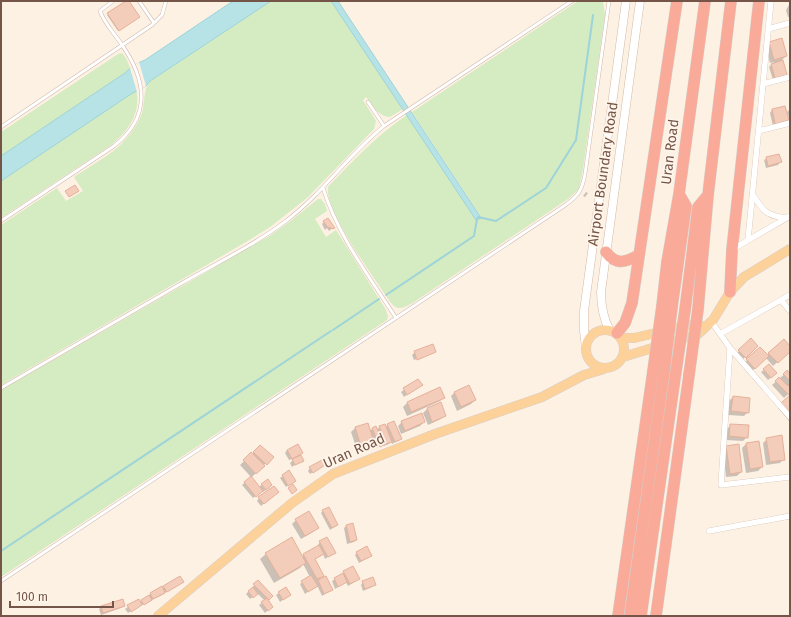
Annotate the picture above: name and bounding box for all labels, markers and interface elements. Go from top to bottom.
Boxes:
street label: Airport Boundary Road [584,101,622,247]
street label: Uran Road [658,118,682,186]
street label: Uran Road [320,430,388,472]
scale bar [10,583,113,609]
text: 100 m [16,590,48,604]

